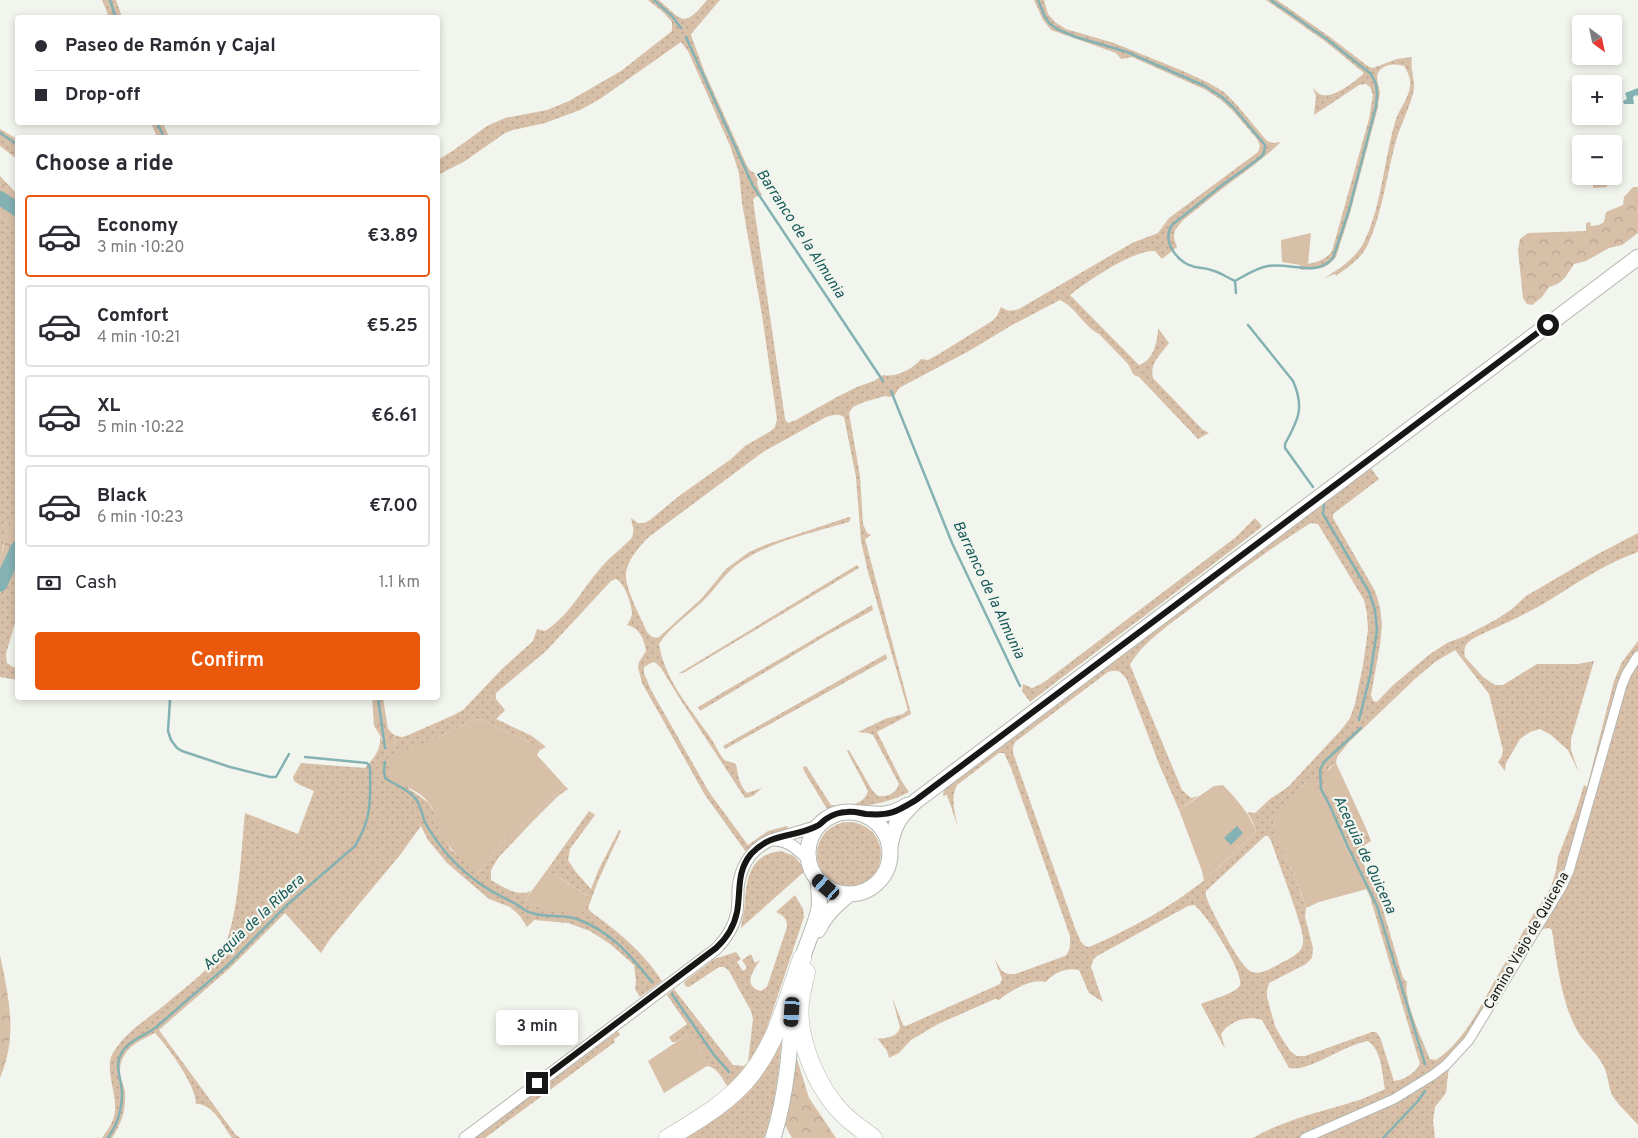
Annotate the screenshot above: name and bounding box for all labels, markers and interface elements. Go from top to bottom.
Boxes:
north arrow [1572,15,1622,65]
map controls [1572,15,1622,185]
text: Paseo de Ramón y Cajal [65,34,276,58]
button: + [1572,75,1622,125]
text: Drop-off [65,83,140,107]
button: − [1572,135,1622,185]
text: Choose a ride [35,151,173,178]
water label: Barranco de la Almunia [751,166,849,302]
icon: car [37,214,82,259]
text: Economy [97,214,178,238]
text: €3.89 [367,224,418,248]
text: 3 min · 10:20 [97,238,184,258]
icon: car [37,304,82,349]
text: Comfort [97,304,169,328]
text: €5.25 [367,314,418,338]
route start [1537,314,1559,336]
text: 4 min · 10:21 [97,328,180,348]
icon: car [37,394,82,439]
text: XL [97,394,120,418]
text: €6.61 [371,404,418,428]
text: 5 min · 10:22 [97,418,184,438]
icon: car [37,484,82,529]
text: Black [97,484,147,508]
text: €7.00 [369,494,418,518]
text: 6 min · 10:23 [97,508,184,528]
water label: Barranco de la Almunia [948,518,1028,662]
icon: cash [35,569,63,597]
text: Cash [75,571,117,595]
text: 1.1 km [379,573,420,593]
button: Confirm [35,632,420,690]
water label: Acequia de Quicena [1328,793,1400,917]
street label: Camino Viejo de Quicena [1481,869,1573,1013]
water label: Acequia de la Ribera [199,871,309,975]
car [809,871,842,903]
car [783,997,800,1027]
callout: 3 min [496,1010,578,1046]
text: 3 min [516,1017,558,1037]
route end [526,1072,548,1094]

